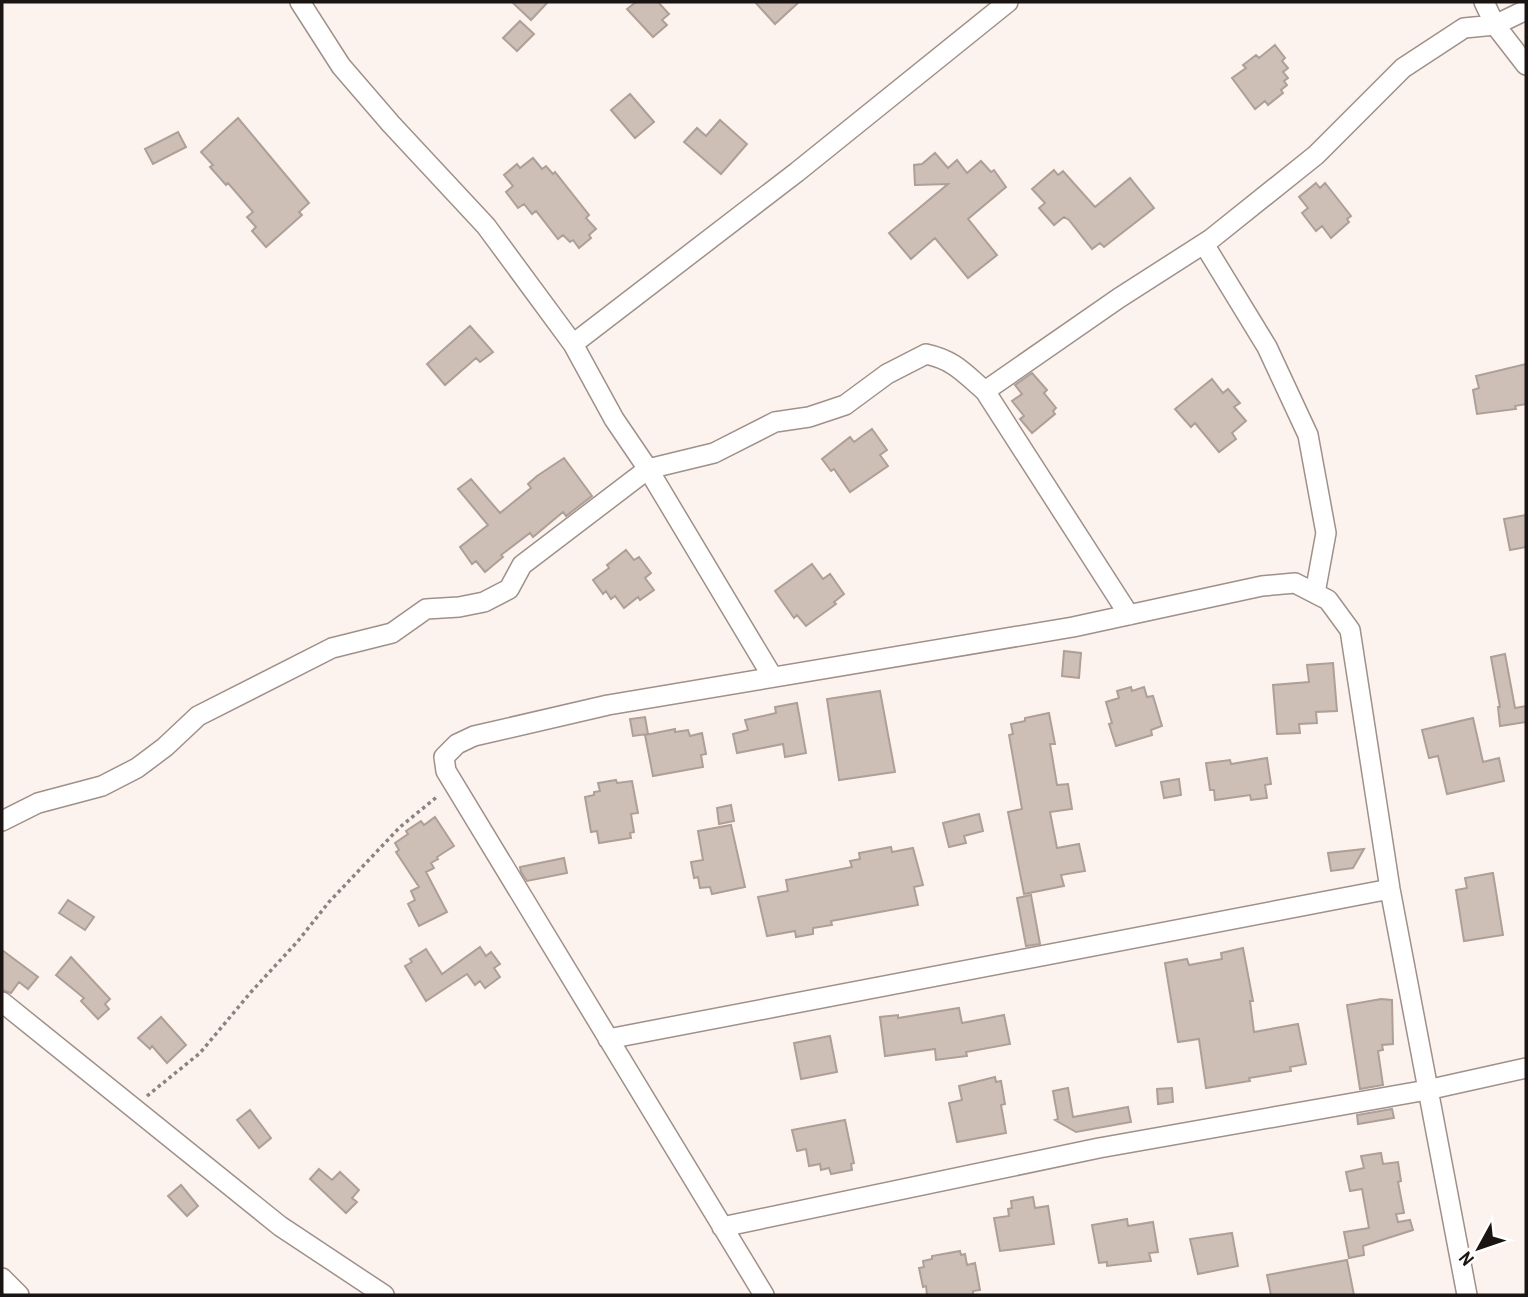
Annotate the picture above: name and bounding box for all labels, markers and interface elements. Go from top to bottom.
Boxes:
north arrow [1444,1213,1514,1283]
text: N [1452,1246,1480,1272]

